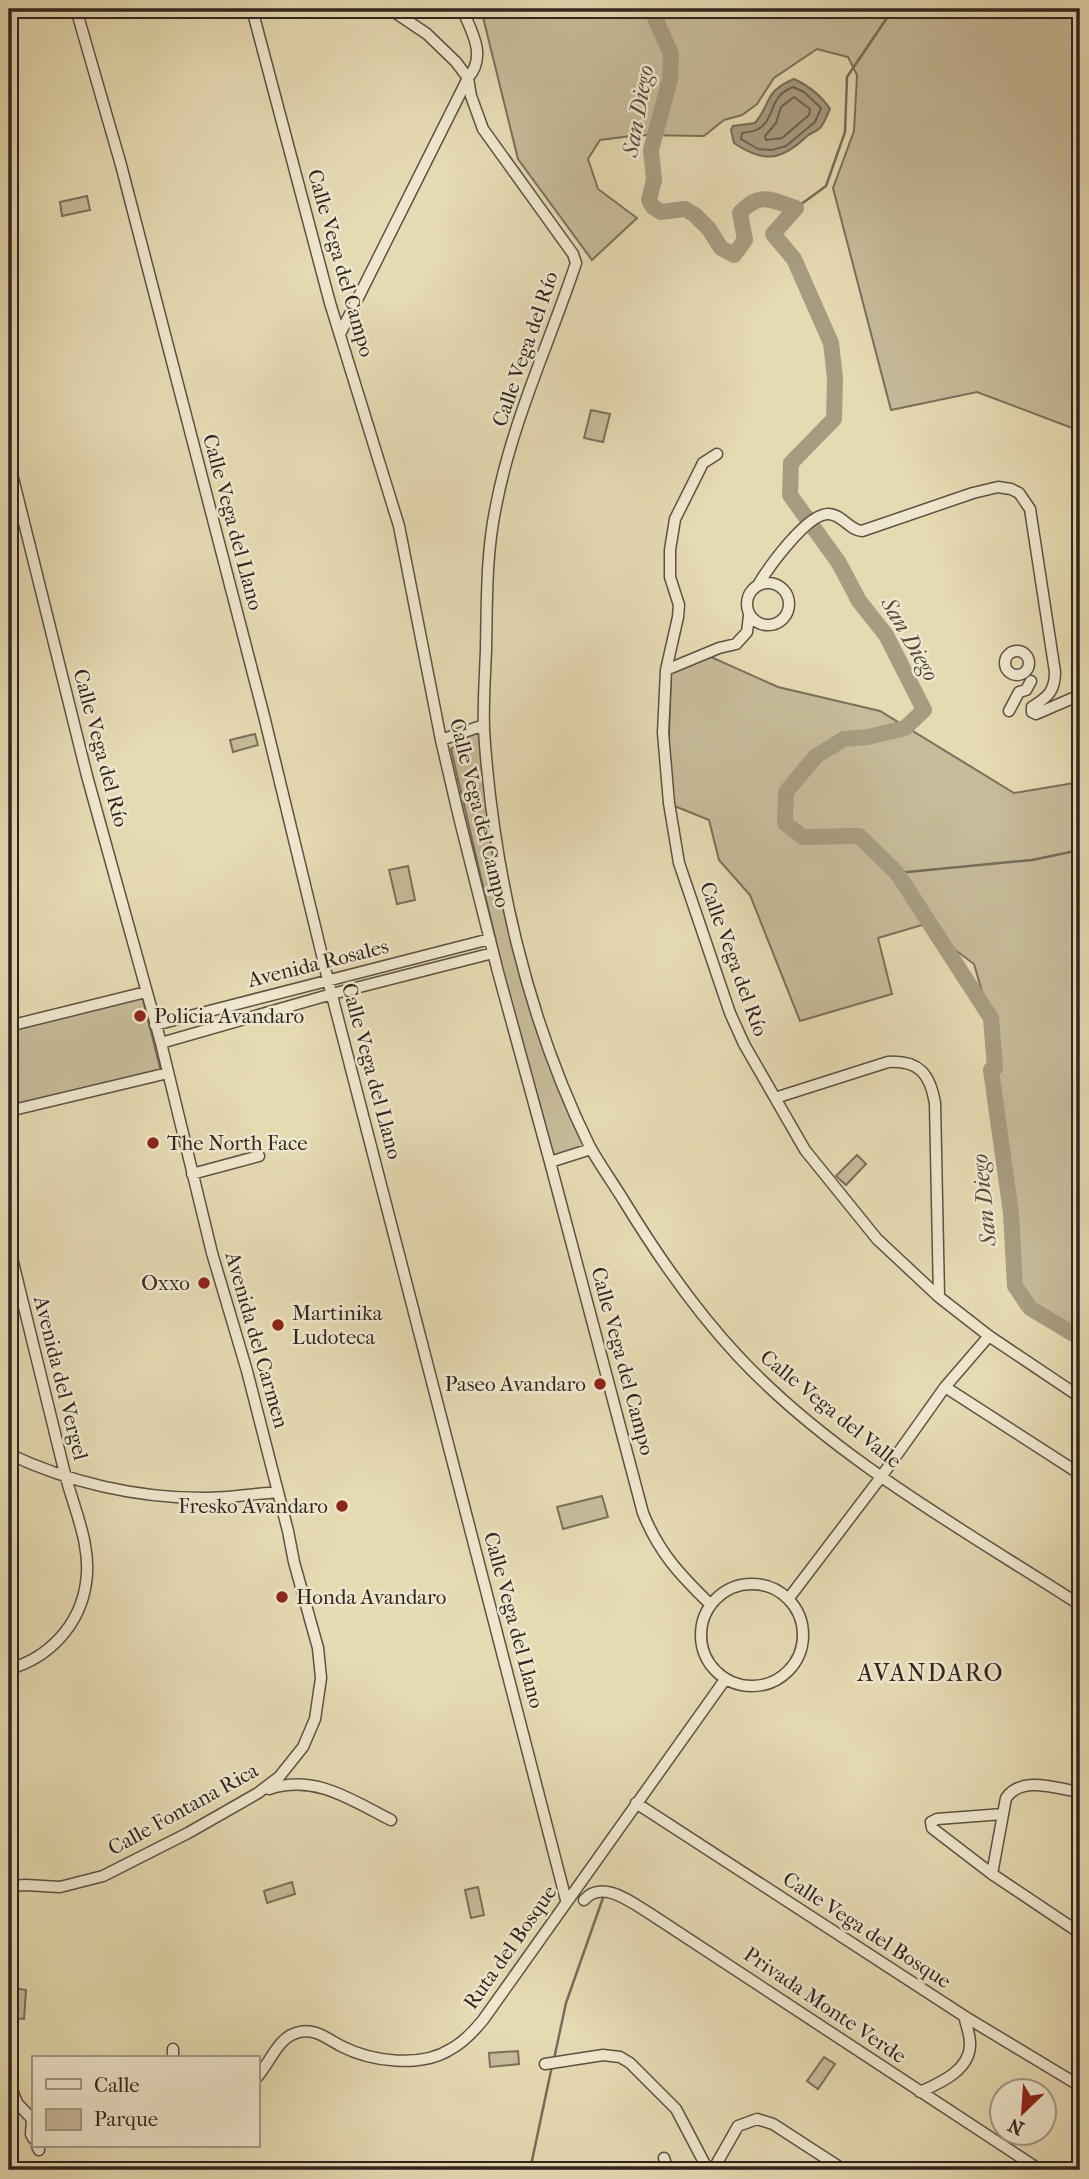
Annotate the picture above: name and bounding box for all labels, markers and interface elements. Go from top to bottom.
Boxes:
water label: San Diego [616,63,659,160]
street label: Calle Vega del Campo [303,166,379,360]
street label: Calle Vega del Río [487,268,563,430]
street label: Calle Vega del Llano [198,431,268,613]
water label: San Diego [875,591,945,686]
street label: Calle Vega del Río [68,666,134,830]
street label: Calle Vega del Campo [445,716,515,910]
street label: Calle Vega del Río [695,879,773,1039]
street label: Avenida Rosales [244,934,391,992]
street label: Calle Vega del Llano [337,980,407,1162]
place label: Policia Avandaro [154,1004,304,1028]
marker: Policia Avandaro [132,1008,148,1024]
place label: The North Face [167,1131,308,1155]
marker: The North Face [145,1135,161,1151]
water label: San Diego [966,1153,1002,1248]
street label: Avenida del Carmen [220,1248,294,1431]
street label: Calle Vega del Campo [586,1264,660,1458]
place label: Oxxo [141,1271,190,1295]
marker: Oxxo [196,1275,212,1291]
street label: Avenida del Vergel [29,1292,93,1463]
place label: Martinika Ludoteca [292,1301,383,1349]
marker: Martinika Ludoteca [270,1317,286,1333]
street label: Calle Vega del Valle [756,1345,906,1473]
place label: Paseo Avandaro [445,1372,586,1396]
marker: Paseo Avandaro [592,1376,608,1392]
place label: Fresko Avandaro [178,1494,328,1518]
marker: Fresko Avandaro [334,1498,350,1514]
street label: Calle Vega del Llano [479,1529,549,1711]
place label: Honda Avandaro [296,1585,446,1609]
marker: Honda Avandaro [274,1589,290,1605]
district label: AVANDARO [856,1659,1005,1687]
street label: Calle Fontana Rica [104,1758,262,1860]
street label: Calle Vega del Bosque [778,1867,956,1993]
street label: Ruta del Bosque [458,1880,562,2014]
street label: Privada Monte Verde [739,1942,911,2068]
legend [32,2056,259,2148]
text: Calle [94,2073,140,2097]
north arrow [988,2078,1058,2148]
text: Parque [94,2107,158,2131]
text: N [1005,2113,1027,2140]

